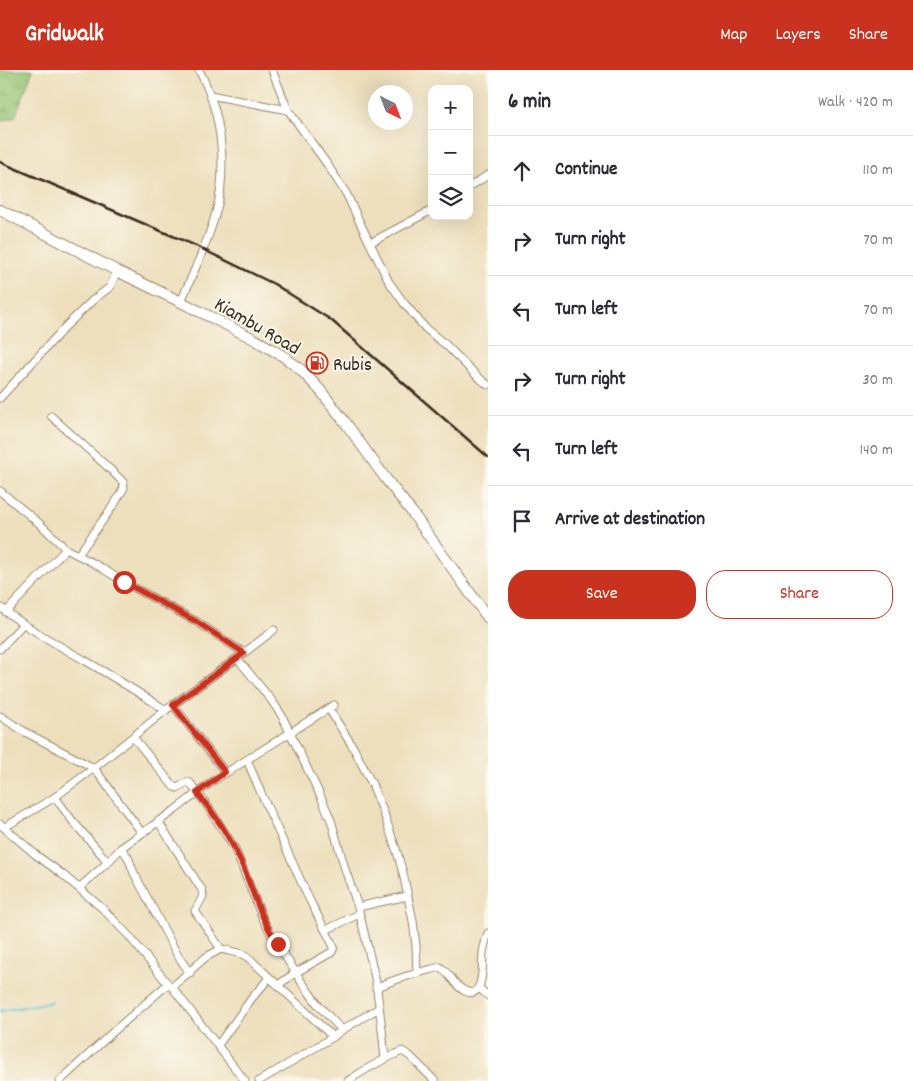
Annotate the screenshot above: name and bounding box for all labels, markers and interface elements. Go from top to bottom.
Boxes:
text: Gridwalk [25,18,104,52]
text: Map [720,23,747,48]
text: Layers [775,23,821,48]
text: Share [849,23,888,48]
north arrow [368,85,413,130]
map controls [428,85,473,220]
button: + [428,85,473,130]
text: 6 min [508,88,551,118]
text: Walk · 420 m [818,91,893,114]
button: − [428,130,473,175]
icon: ahead [508,157,536,185]
text: Continue [555,157,617,184]
text: 110 m [863,159,893,182]
button: layers [428,175,473,220]
icon: right [508,227,536,255]
text: Turn right [555,227,626,254]
text: 70 m [863,229,893,252]
street label: Kiambu Road [208,292,305,364]
icon: left [508,297,536,325]
text: Turn left [555,297,618,324]
text: 70 m [863,299,893,322]
fuel station icon: Rubis [305,351,329,375]
place label: Rubis [333,352,372,380]
icon: right [508,367,536,395]
text: Turn right [555,367,626,394]
text: 30 m [863,369,893,392]
icon: left [508,437,536,465]
text: Turn left [555,437,618,464]
text: 140 m [859,439,893,462]
icon: arrive [508,507,536,535]
text: Arrive at destination [555,507,705,534]
button: Save [508,570,696,619]
button: Share [706,570,893,619]
route start [113,571,136,594]
route end [267,933,290,956]

